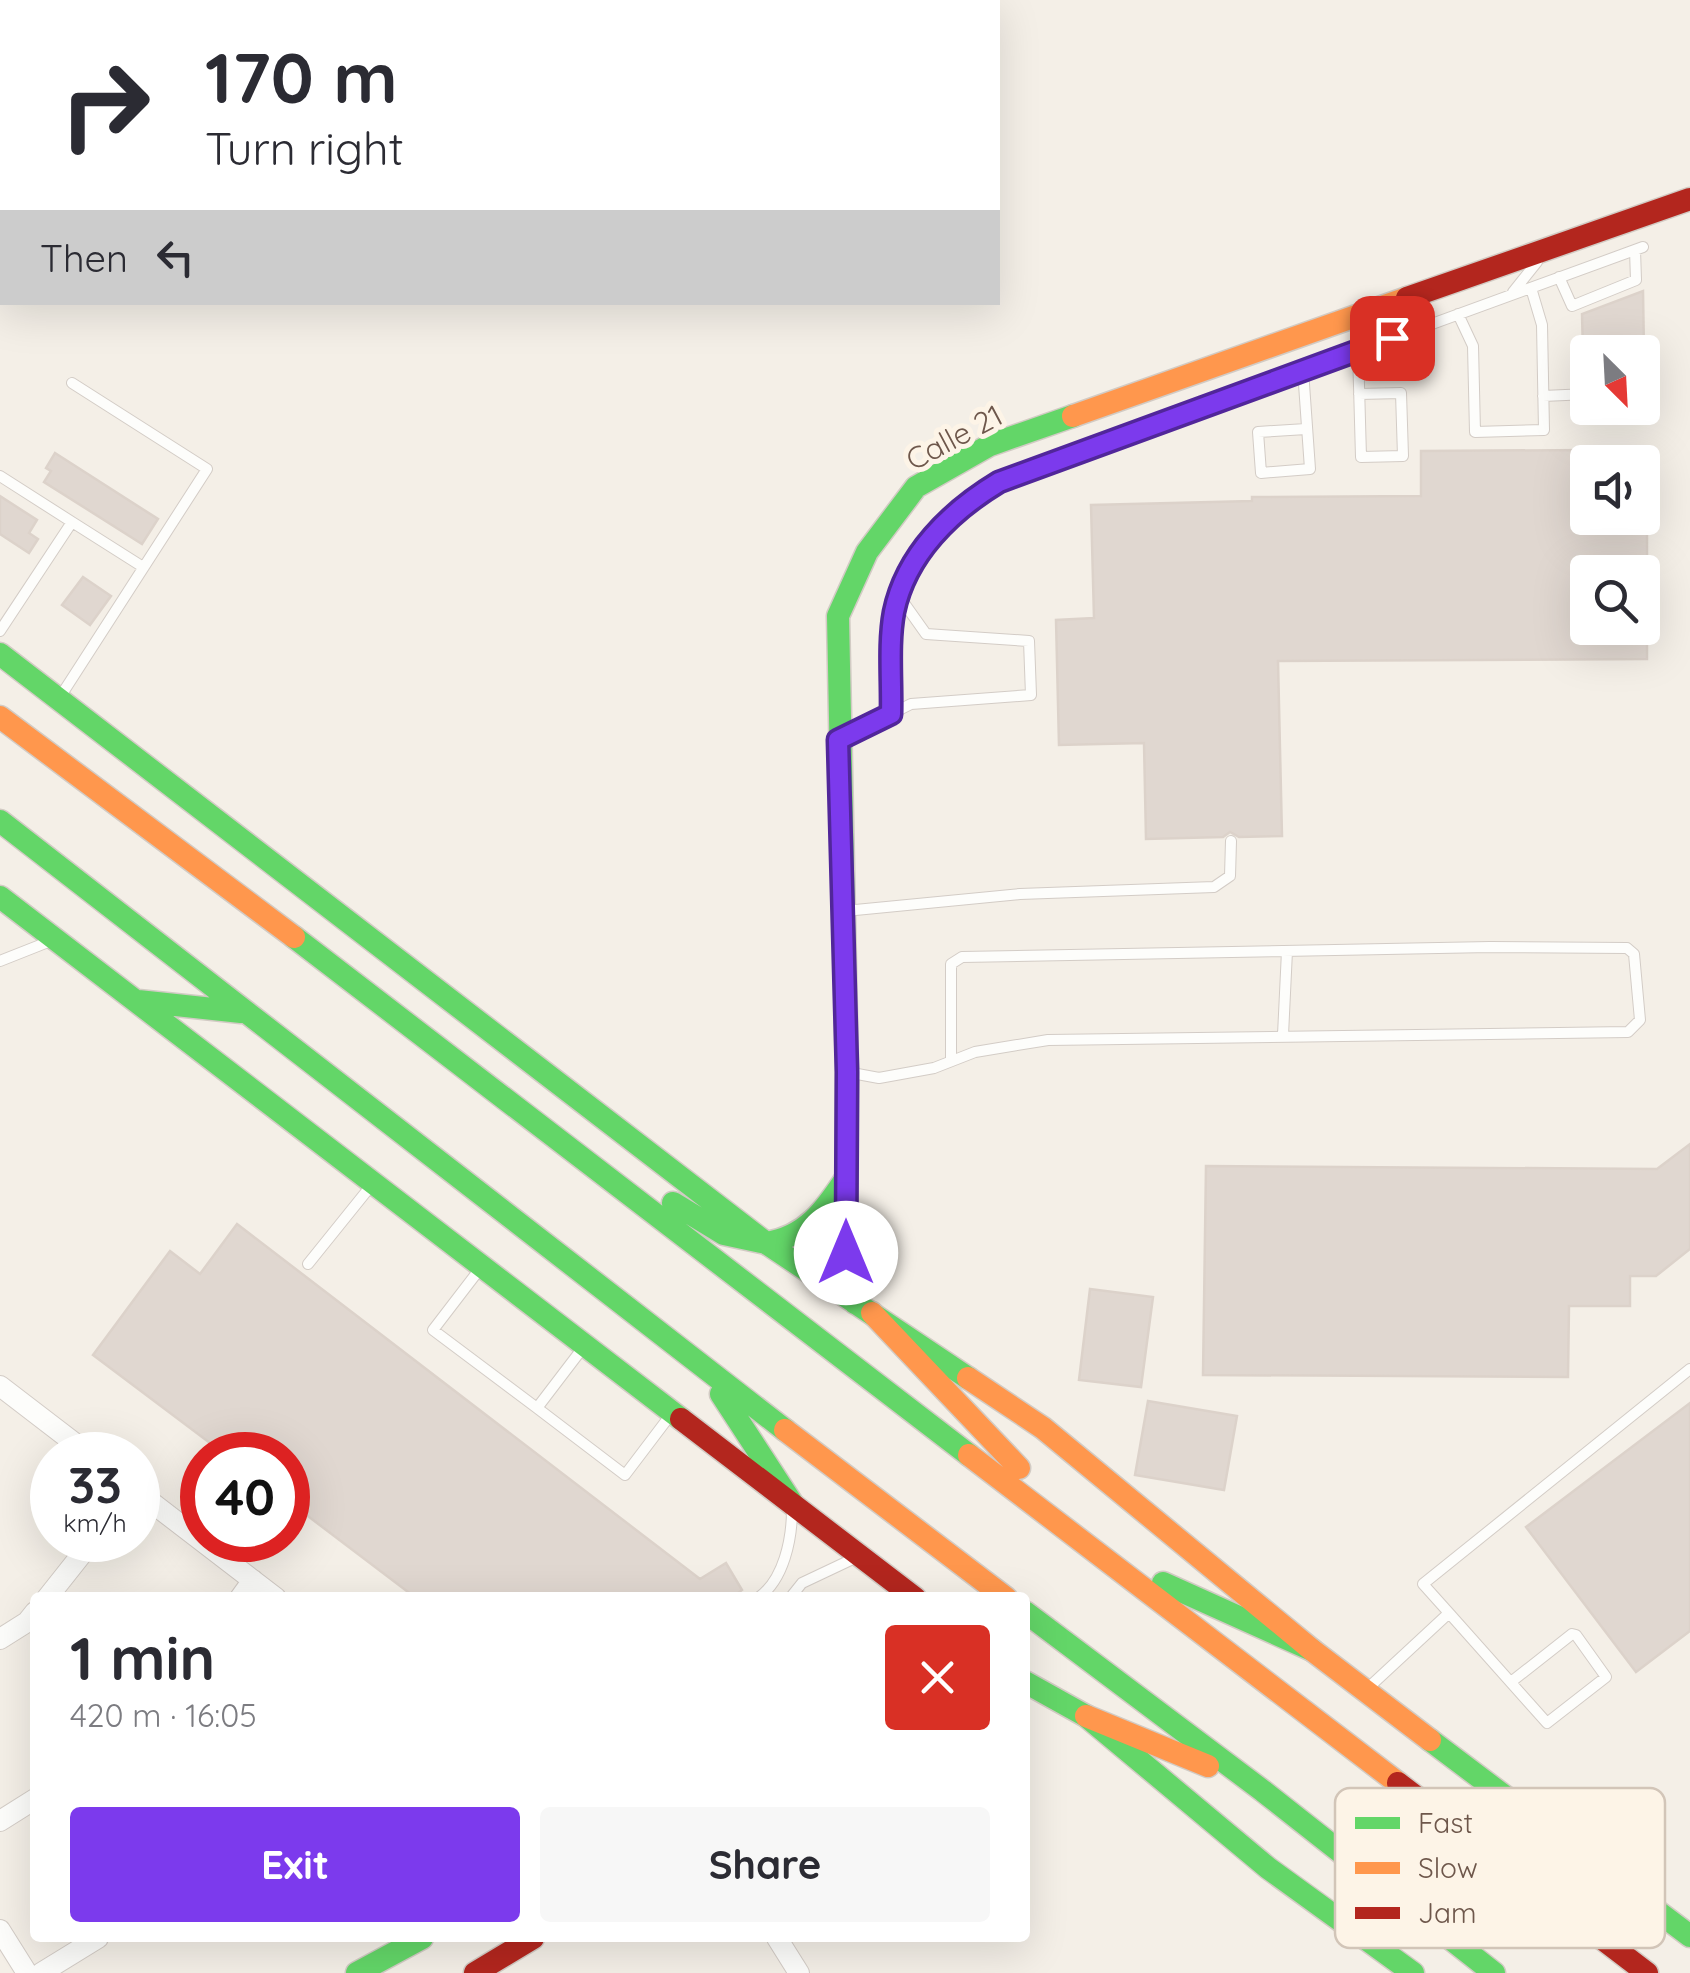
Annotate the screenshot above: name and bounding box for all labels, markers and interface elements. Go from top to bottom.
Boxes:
text: 170 m [205,33,398,121]
icon: right [40,40,170,170]
text: Turn right [205,120,404,176]
icon: left [148,230,203,285]
text: Then [40,234,128,282]
pin [1350,296,1435,381]
icon: arrive [1365,311,1420,366]
north arrow [1570,335,1660,425]
map controls [1570,335,1660,645]
street label: Calle 21 [899,396,1009,478]
button: sound [1570,445,1660,535]
button: search [1570,555,1660,645]
position arrow [794,1201,898,1305]
speed limit sign: 40 [180,1432,310,1562]
text: 33 [68,1453,122,1516]
text: km/h [63,1507,127,1538]
text: 1 min [70,1620,215,1695]
button: close [885,1625,990,1730]
text: 420 m · 16:05 [70,1695,257,1735]
legend [1335,1788,1665,1948]
text: Fast [1418,1805,1473,1840]
button: Exit [70,1807,520,1922]
button: Share [540,1807,990,1922]
text: Slow [1418,1850,1478,1885]
text: Jam [1418,1895,1477,1930]

